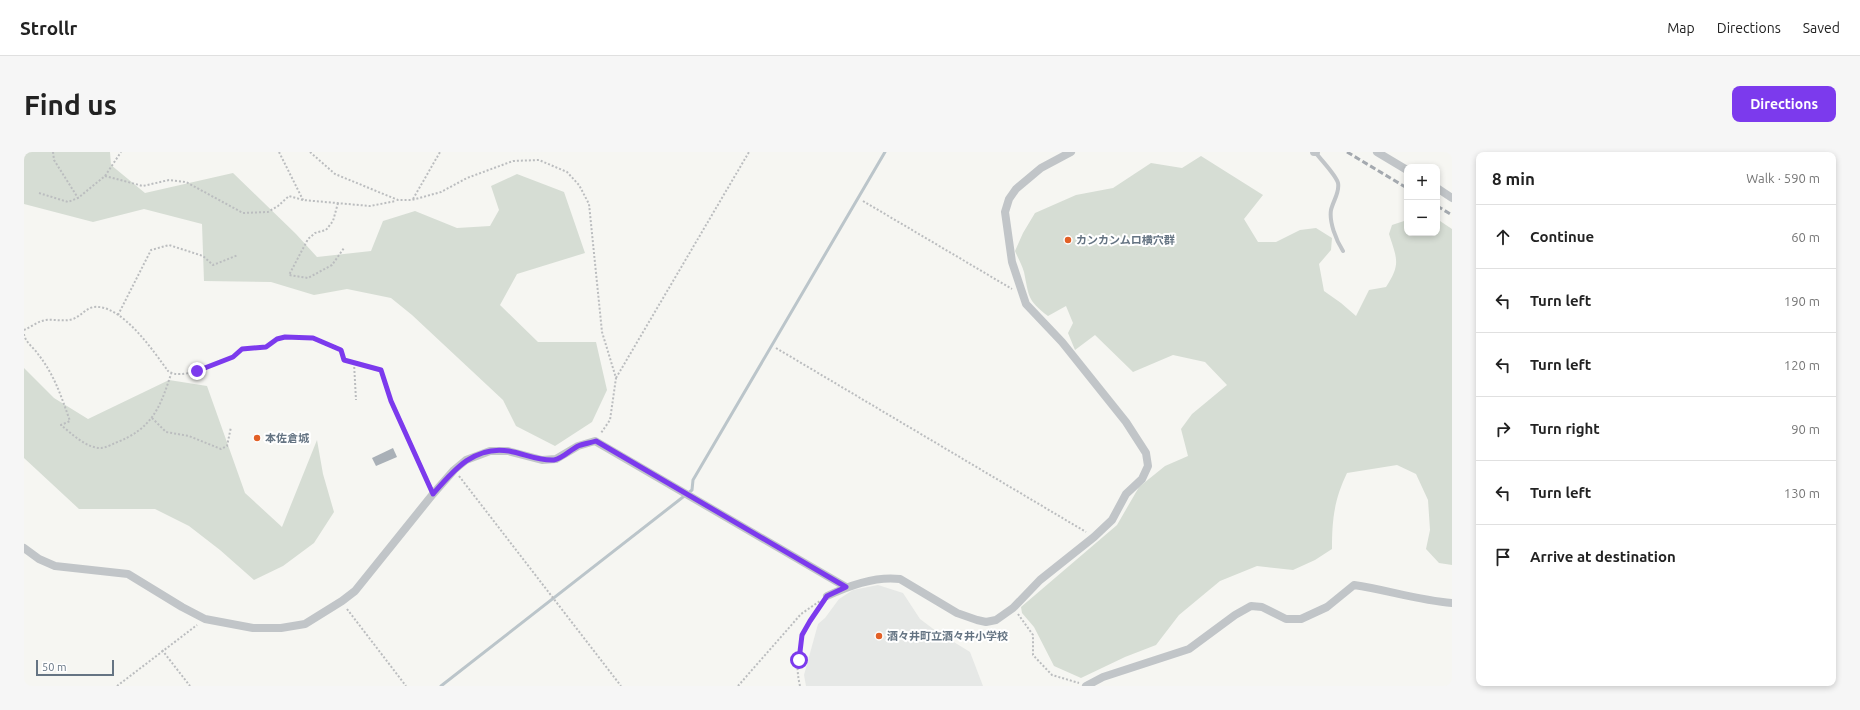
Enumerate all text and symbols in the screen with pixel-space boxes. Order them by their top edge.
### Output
text: Strollr [20,17,77,39]
text: Map [1667,20,1695,36]
text: Directions [1717,20,1781,36]
text: Saved [1803,20,1840,36]
button: Directions [1732,86,1836,122]
text: Find us [24,89,117,120]
map controls [1404,164,1440,236]
button: + [1404,164,1440,200]
text: 8 min [1492,169,1535,188]
text: Walk · 590 m [1746,171,1820,185]
button: − [1404,200,1440,236]
icon: ahead [1492,226,1514,248]
text: Continue [1530,228,1594,245]
text: 60 m [1791,230,1820,244]
place label: カンカンムロ横穴群 [1076,234,1175,246]
marker: カンカンムロ横穴群 [1063,235,1073,245]
icon: left [1492,290,1514,312]
text: Turn left [1530,292,1591,309]
text: 190 m [1784,294,1820,308]
icon: left [1492,354,1514,376]
text: Turn left [1530,356,1591,373]
text: 120 m [1784,358,1820,372]
route end [188,362,206,380]
icon: right [1492,418,1514,440]
text: Turn right [1530,420,1600,437]
text: 90 m [1791,422,1820,436]
place label: 本佐倉城 [265,432,310,444]
marker: 本佐倉城 [252,433,262,443]
icon: left [1492,482,1514,504]
text: Turn left [1530,484,1591,501]
text: 130 m [1784,486,1820,500]
icon: arrive [1492,546,1514,568]
text: Arrive at destination [1530,548,1676,565]
place label: 酒々井町立酒々井小学校 [887,630,1008,642]
marker: 酒々井町立酒々井小学校 [874,631,884,641]
route start [790,651,808,669]
scale bar [36,658,114,677]
text: 50 m [42,661,66,673]

